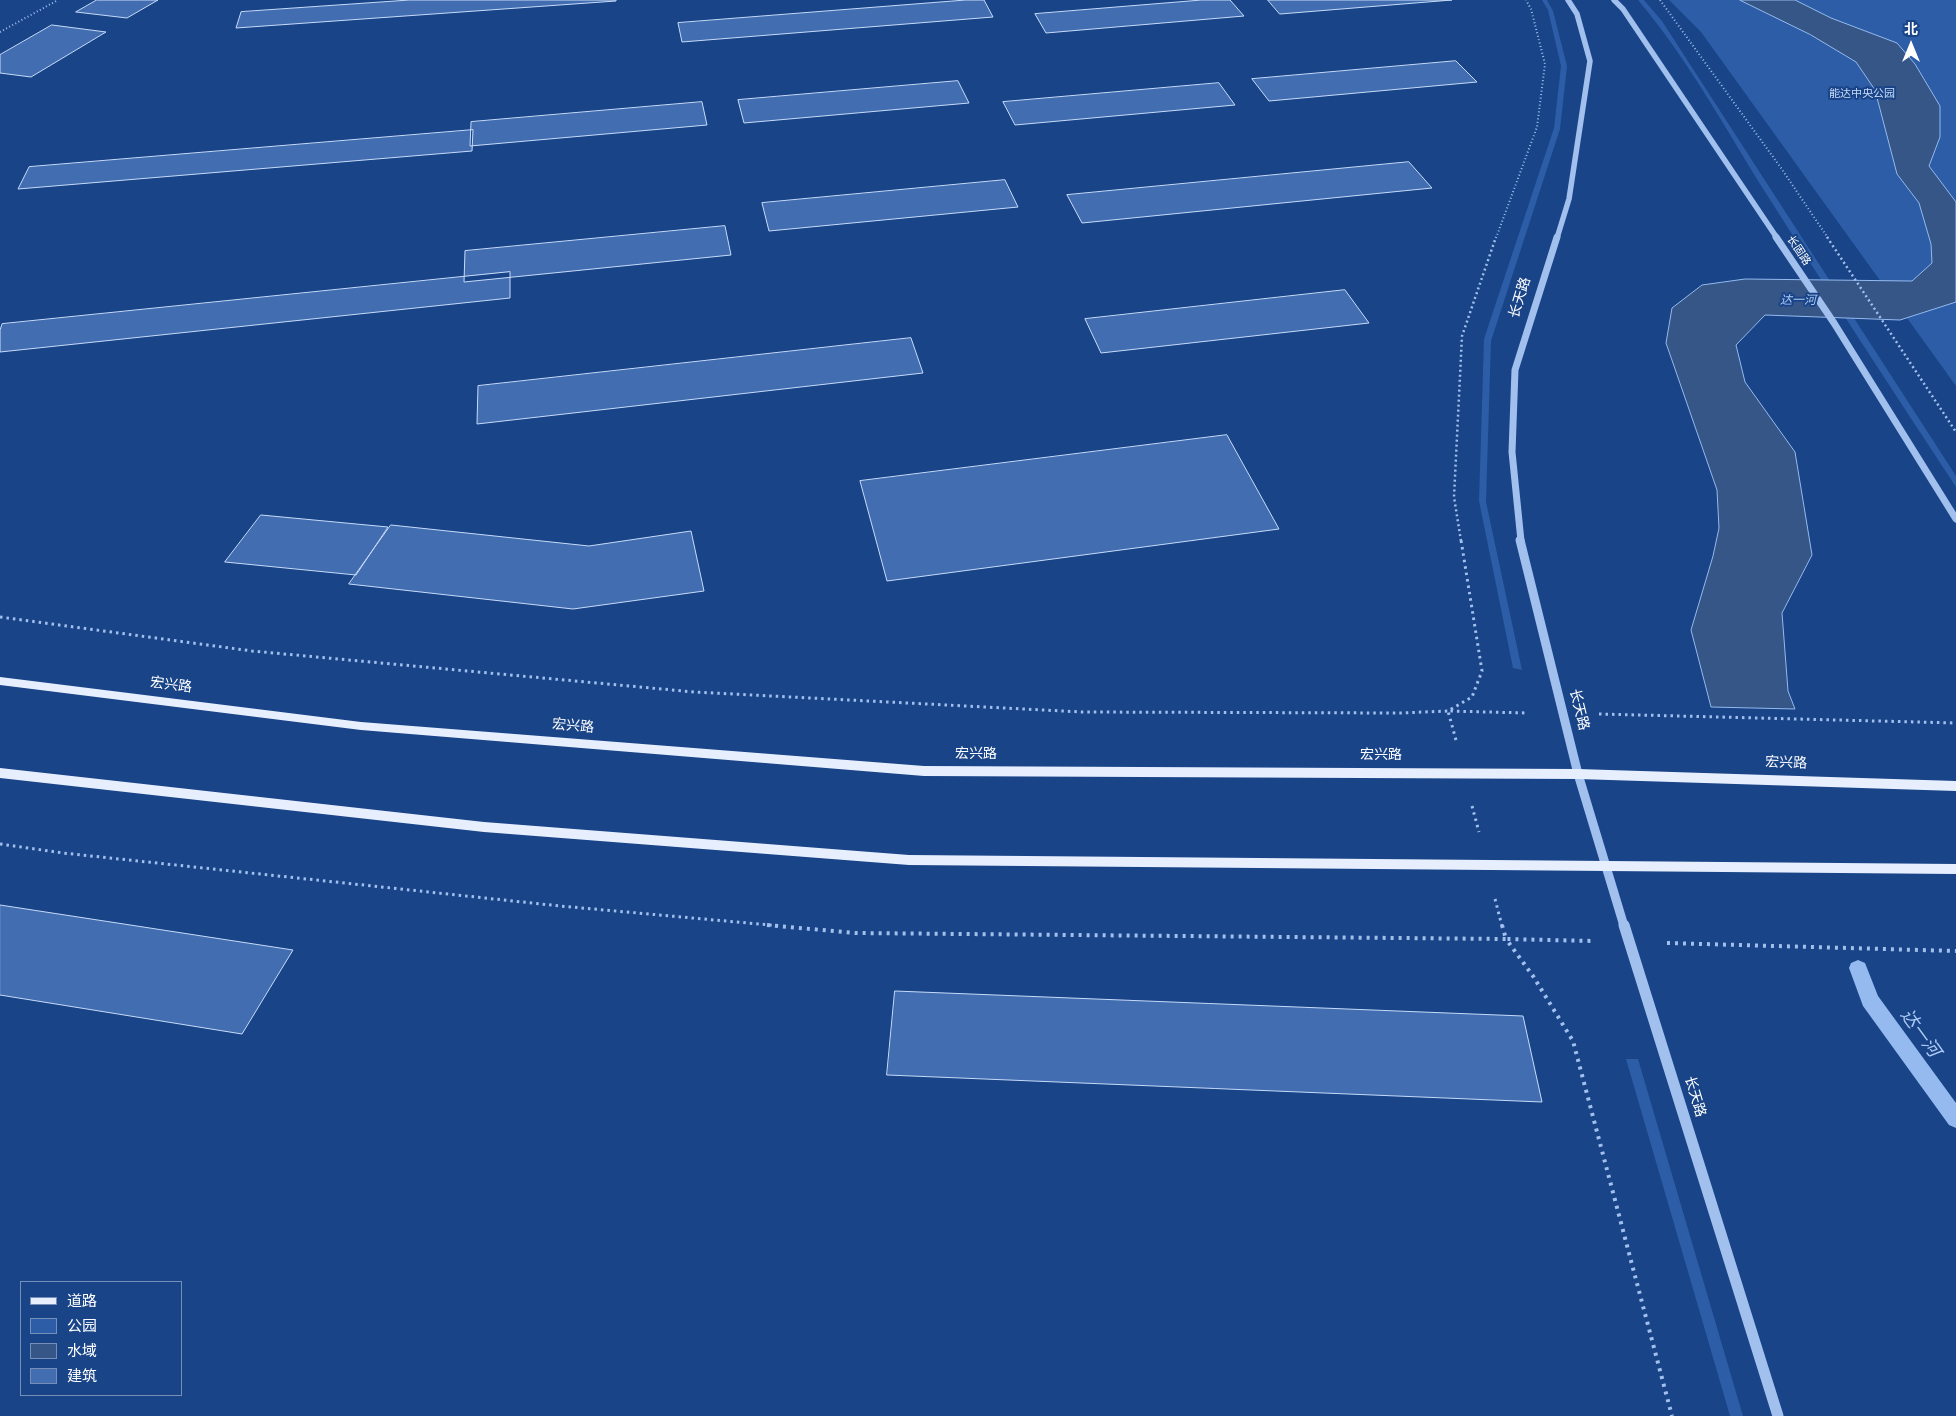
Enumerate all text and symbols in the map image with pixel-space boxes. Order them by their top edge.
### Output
north arrow [1886,20,1936,70]
text: 北 [1904,20,1918,40]
park label: 能达中央公园 [1829,88,1895,102]
street label: 长固路 [1783,234,1813,268]
street label: 长天路 [1507,275,1535,321]
water label: 达一河 [1780,294,1816,308]
street label: 宏兴路 [149,675,193,697]
street label: 长天路 [1565,688,1591,732]
street label: 宏兴路 [551,717,595,737]
street label: 宏兴路 [955,747,997,763]
street label: 宏兴路 [1360,748,1402,764]
street label: 宏兴路 [1765,755,1807,773]
water label: 达一河 [1894,1006,1944,1062]
street label: 长天路 [1680,1074,1708,1120]
legend [20,1281,182,1396]
text: 道路 [67,1291,97,1312]
text: 公园 [67,1316,97,1337]
text: 水域 [67,1341,97,1362]
text: 建筑 [67,1366,97,1387]

